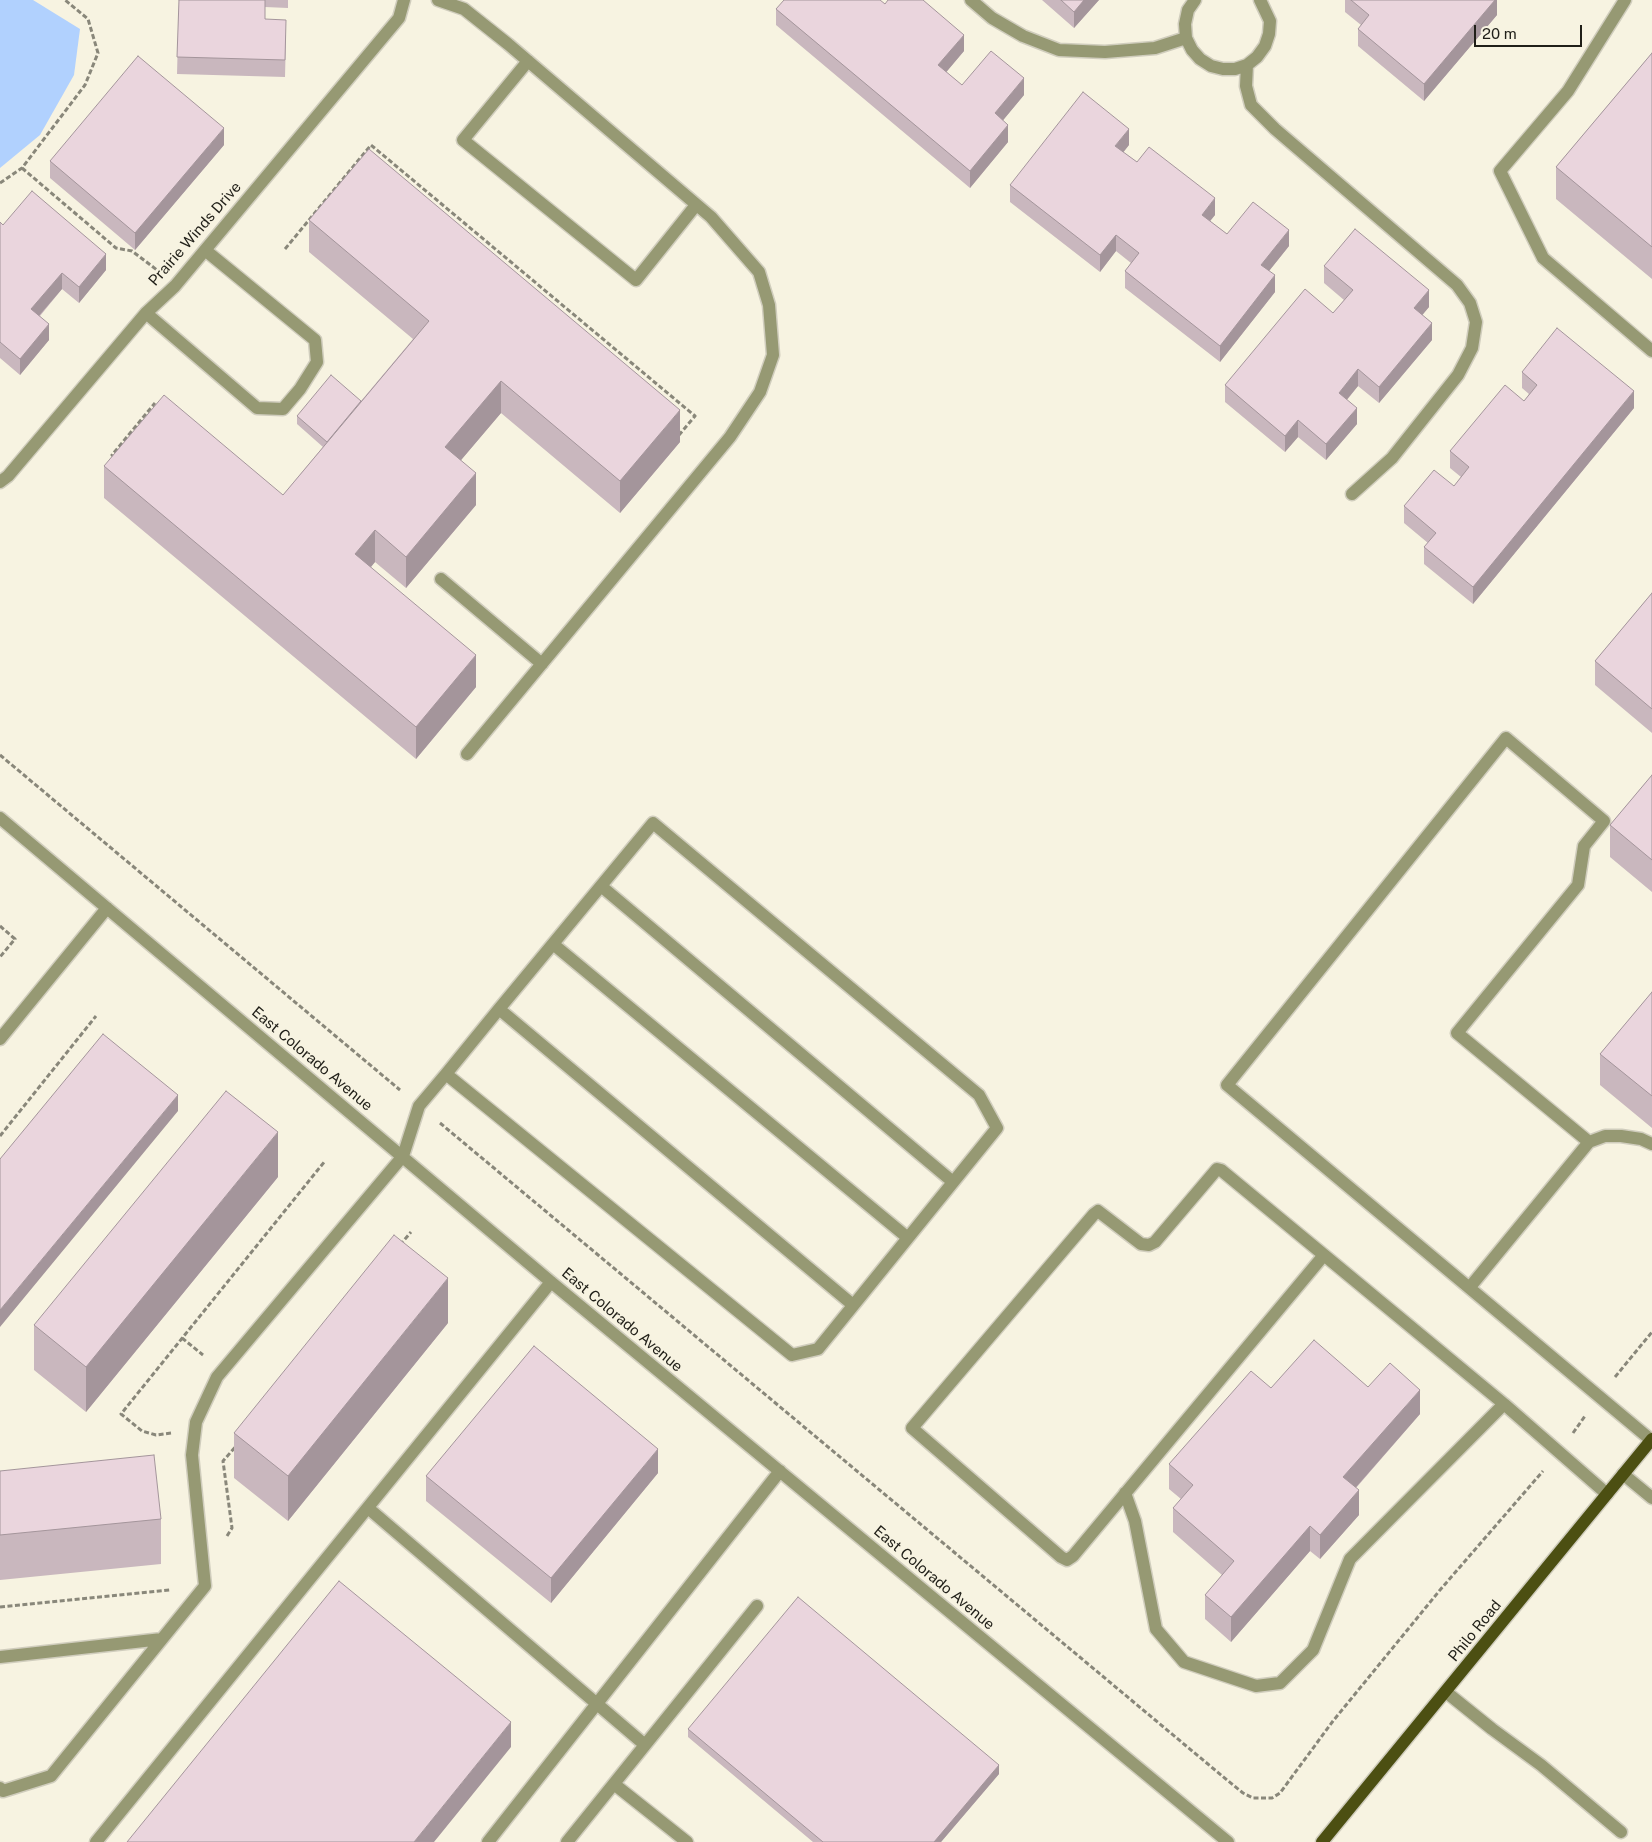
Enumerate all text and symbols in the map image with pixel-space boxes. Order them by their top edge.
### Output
scale bar [1477,15,1584,47]
text: 20 m [1482,25,1517,42]
street label: Prairie Winds Drive [145,178,245,290]
street label: East Colorado Avenue [248,1003,376,1115]
street label: East Colorado Avenue [558,1264,686,1376]
street label: East Colorado Avenue [870,1522,998,1634]
street label: Philo Road [1445,1597,1505,1665]

